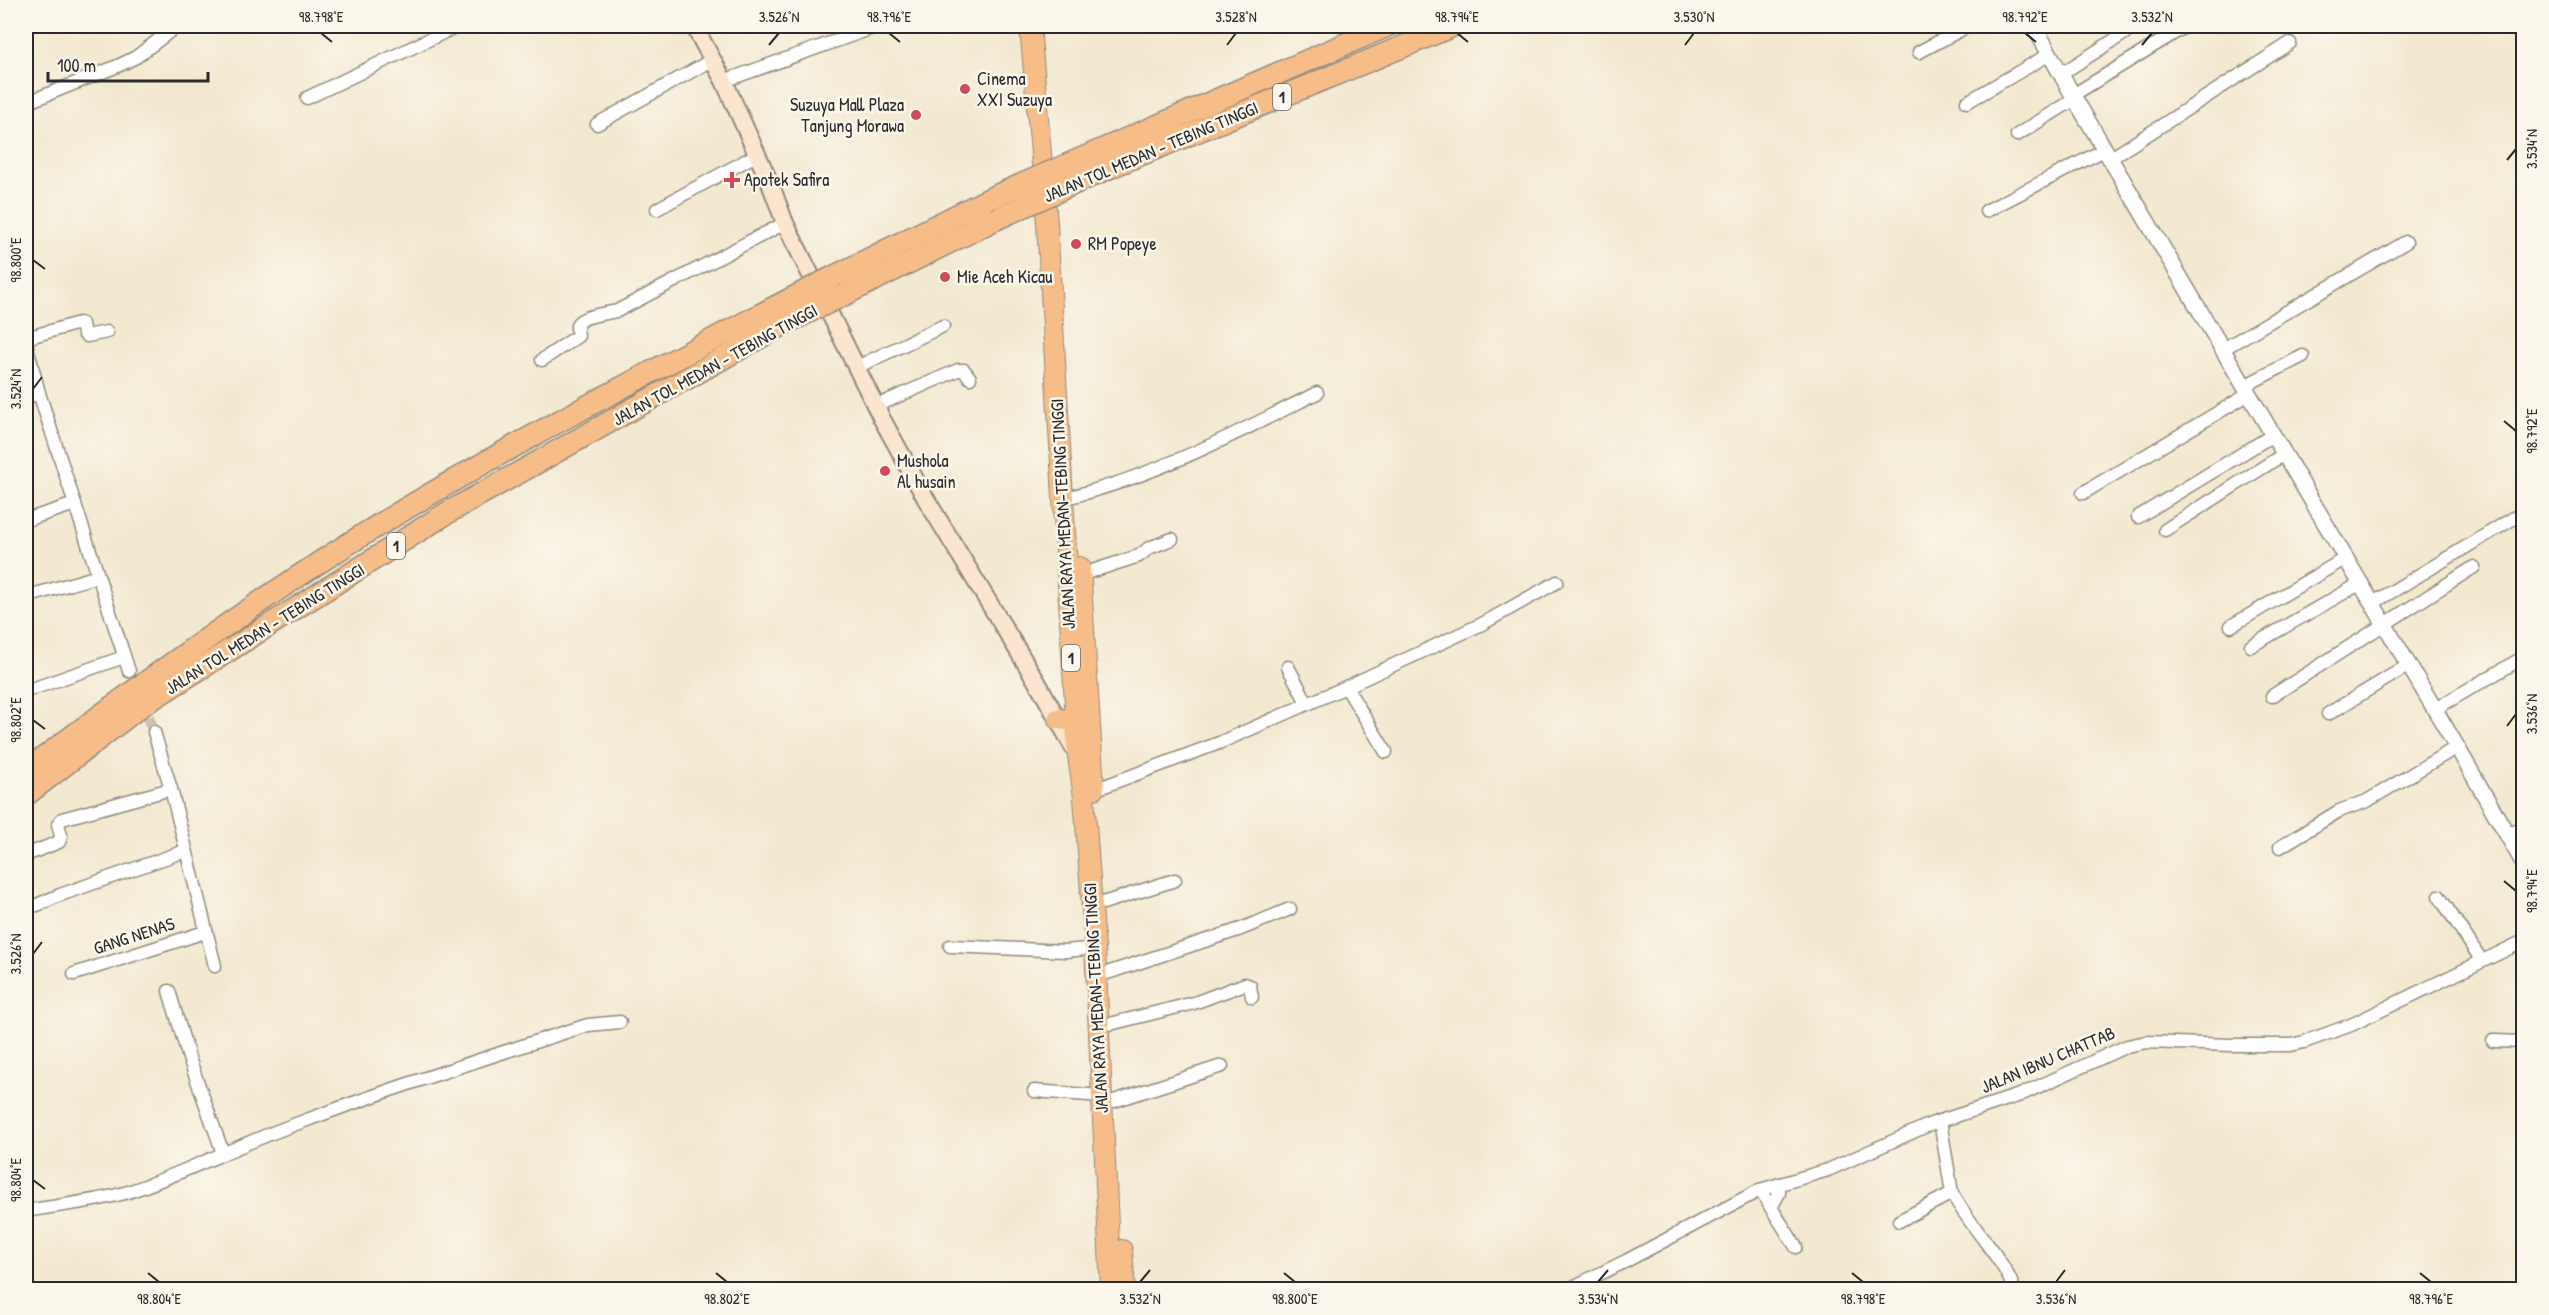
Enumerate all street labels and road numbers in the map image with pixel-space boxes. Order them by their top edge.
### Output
road number: 1 [1273,84,1291,110]
street label: JALAN TOL MEDAN - TEBING TINGGI [1040,95,1262,208]
street label: JALAN TOL MEDAN - TEBING TINGGI [608,298,822,431]
street label: JALAN RAYA MEDAN-TEBING TINGGI [1044,398,1081,630]
road number: 1 [387,533,405,559]
street label: JALAN TOL MEDAN - TEBING TINGGI [160,557,369,700]
road number: 1 [1062,645,1080,671]
street label: JALAN RAYA MEDAN-TEBING TINGGI [1077,882,1114,1114]
street label: GANG NENAS [90,911,178,960]
street label: JALAN IBNU CHATTAB [1977,1020,2119,1099]

